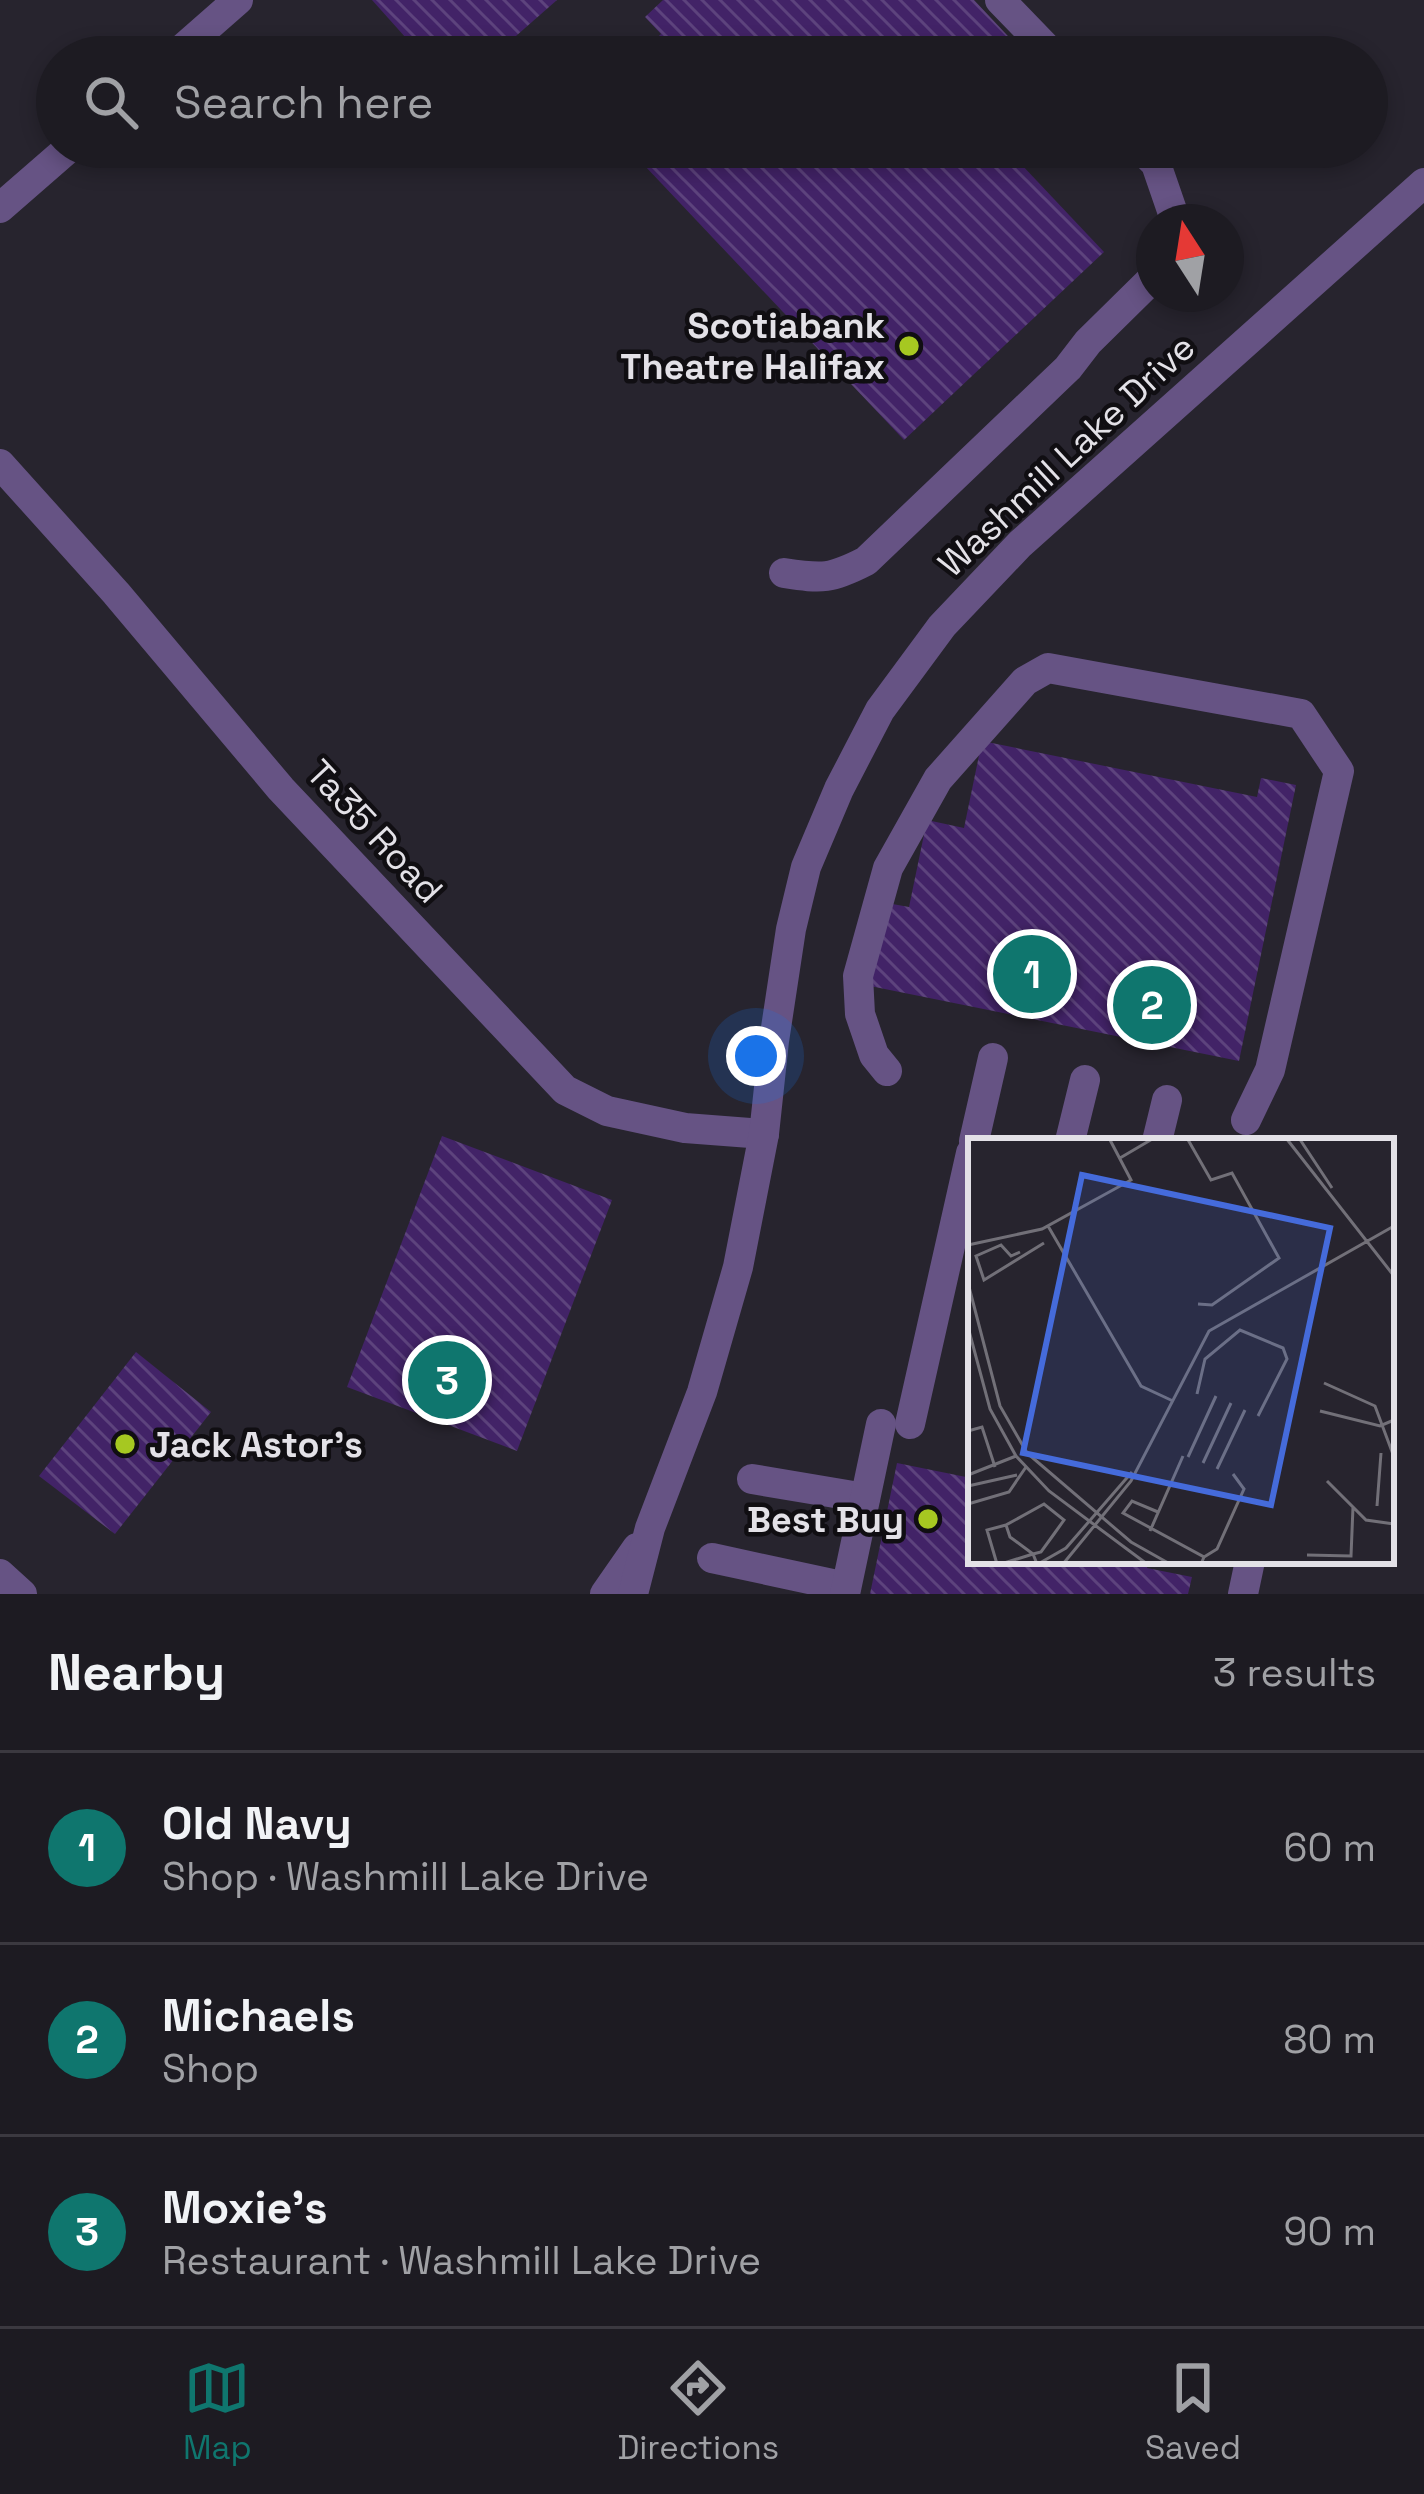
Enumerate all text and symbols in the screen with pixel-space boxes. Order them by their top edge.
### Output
search box [36,36,1388,168]
icon: search [78,69,144,135]
text: Search here [174,74,433,131]
north arrow [1136,204,1244,312]
place label: Scotiabank Theatre Halifax [620,303,885,390]
street label: Washmill Lake Drive [929,325,1205,587]
marker: Scotiabank Theatre Halifax [896,333,922,359]
street label: Ta35 Road [296,750,452,913]
pin: 1 [993,929,1071,1019]
pin: 2 [1113,960,1191,1050]
your location [726,1026,786,1086]
inset map [968,1138,1394,1564]
pin: 3 [408,1335,486,1425]
place label: Jack Astor's [149,1422,363,1468]
marker: Jack Astor's [112,1431,138,1457]
place label: Best Buy [747,1497,904,1543]
marker: Best Buy [915,1506,941,1532]
text: Nearby [48,1640,225,1705]
text: 3 results [1213,1648,1376,1697]
text: Old Navy [162,1795,352,1852]
text: 1 [78,1823,96,1872]
text: 60 m [1284,1823,1376,1872]
text: Shop · Washmill Lake Drive [162,1852,649,1901]
text: Michaels [162,1987,355,2044]
text: 2 [75,2015,99,2064]
text: 80 m [1283,2015,1376,2064]
text: Shop [162,2044,259,2093]
text: Moxie's [162,2179,328,2236]
text: 3 [75,2207,99,2256]
text: 90 m [1284,2207,1376,2256]
text: Restaurant · Washmill Lake Drive [162,2236,761,2285]
tab: Map [183,2355,252,2469]
tab: Directions [617,2355,779,2469]
tab: Saved [1145,2355,1241,2469]

